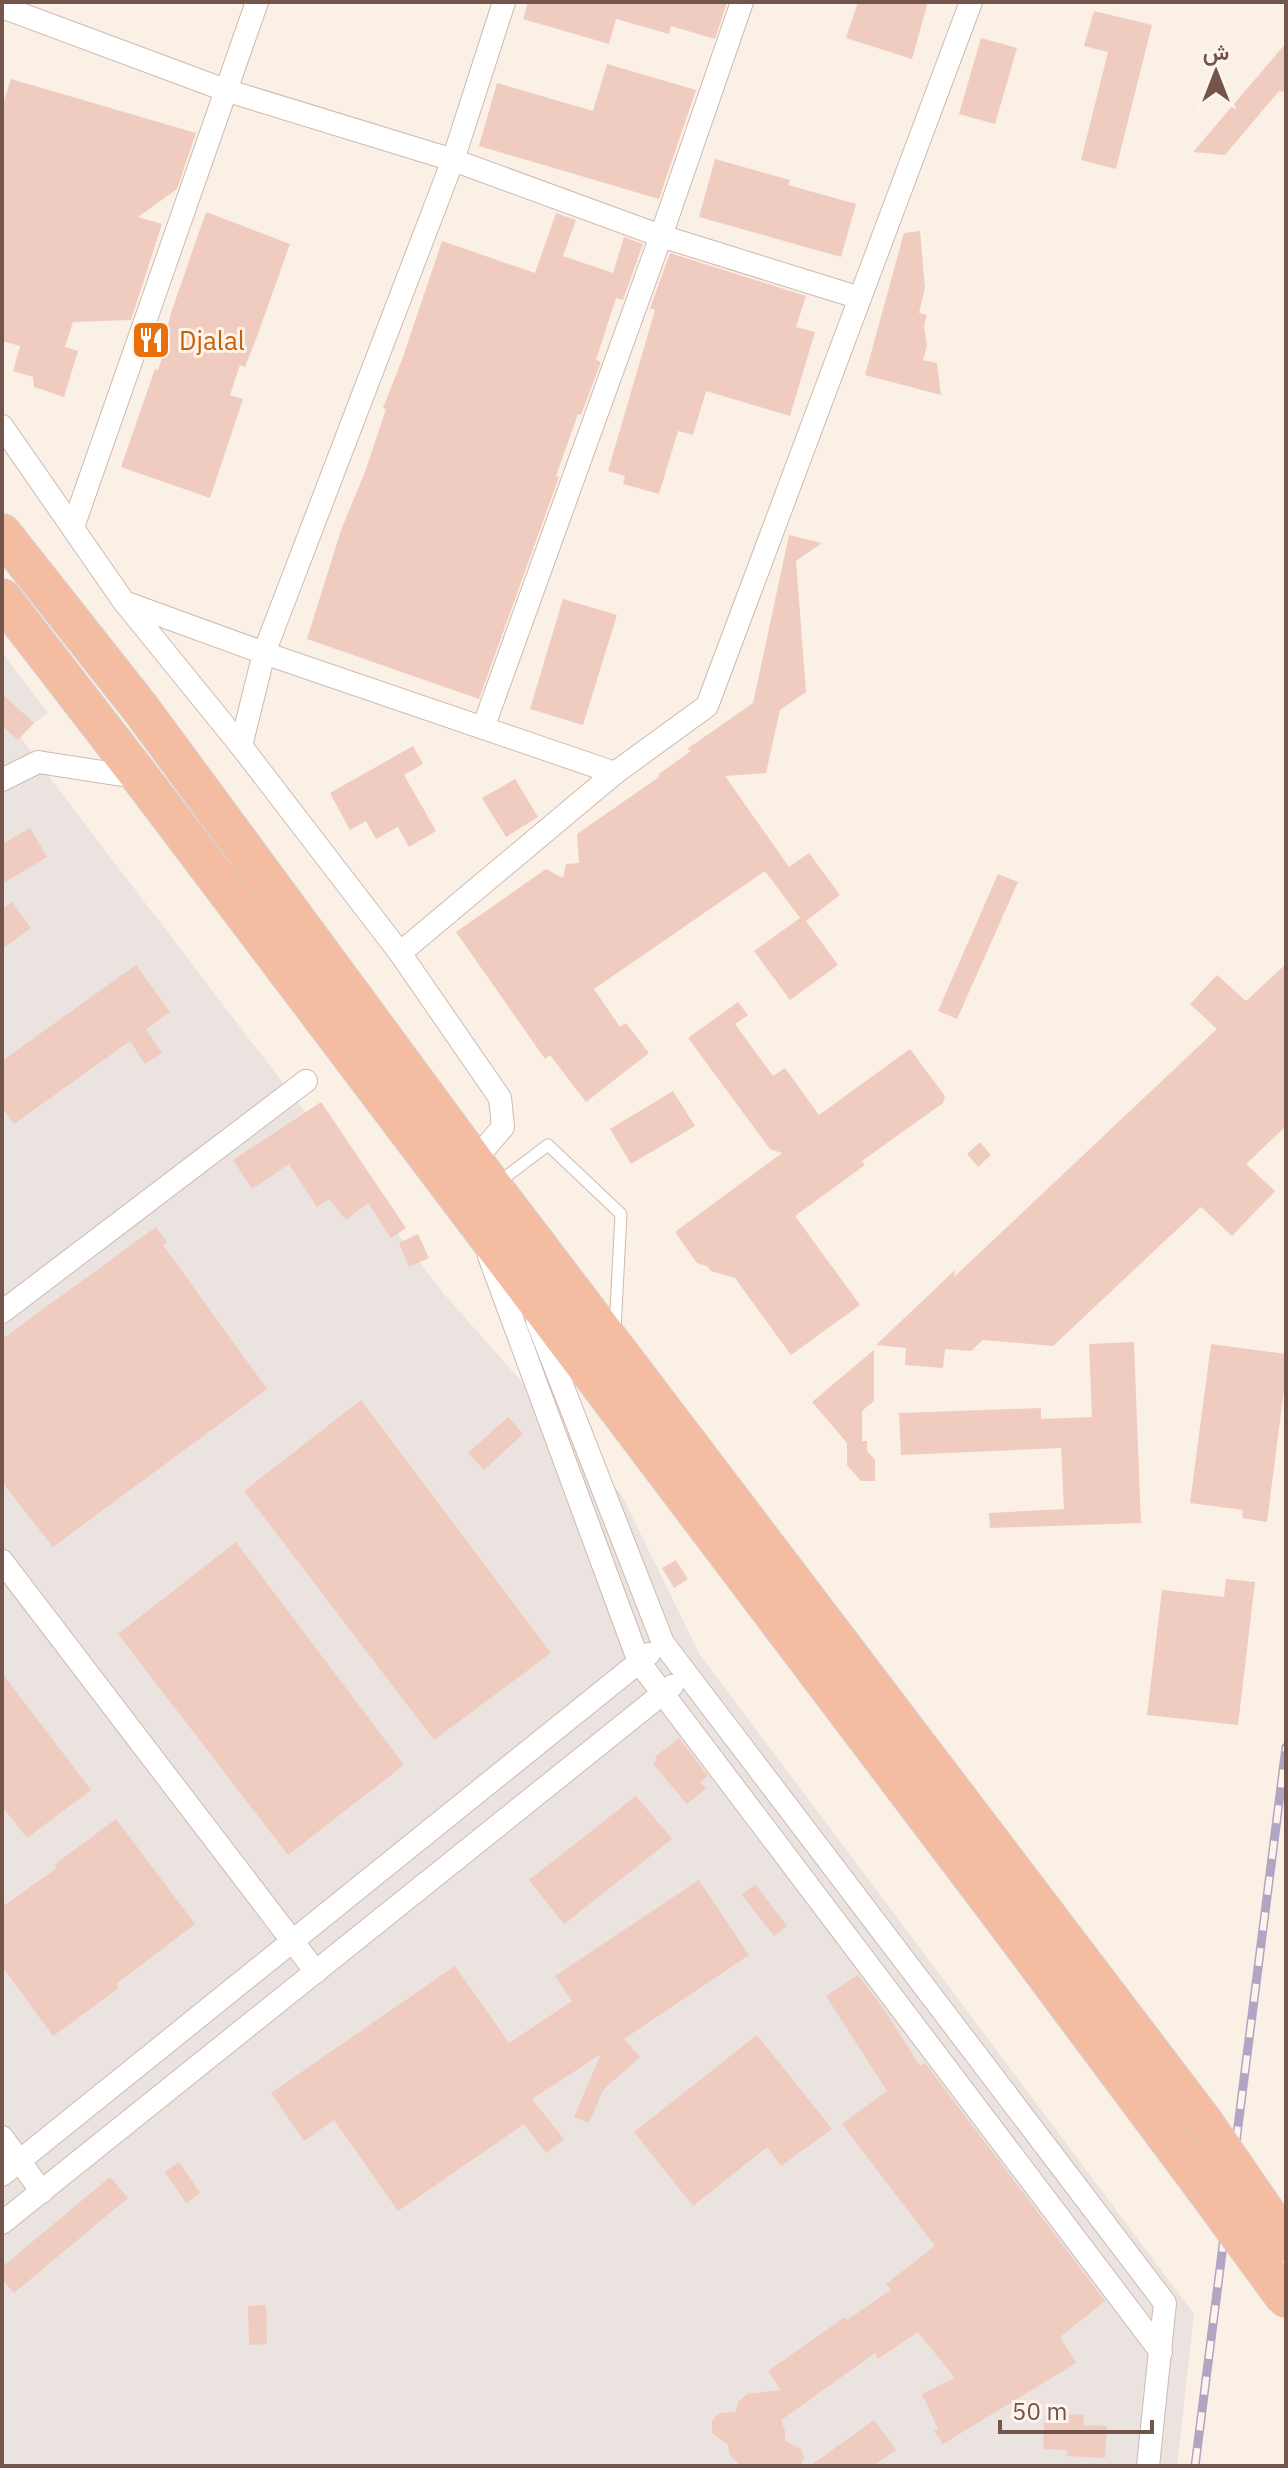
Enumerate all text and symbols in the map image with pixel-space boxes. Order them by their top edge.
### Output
north arrow [1176,32,1256,112]
text: ش [1203,37,1229,66]
restaurant icon: Djalal [130,319,172,361]
place label: Djalal [179,323,245,357]
scale bar [1000,2384,1152,2434]
text: 50 m [1012,2395,1067,2427]

